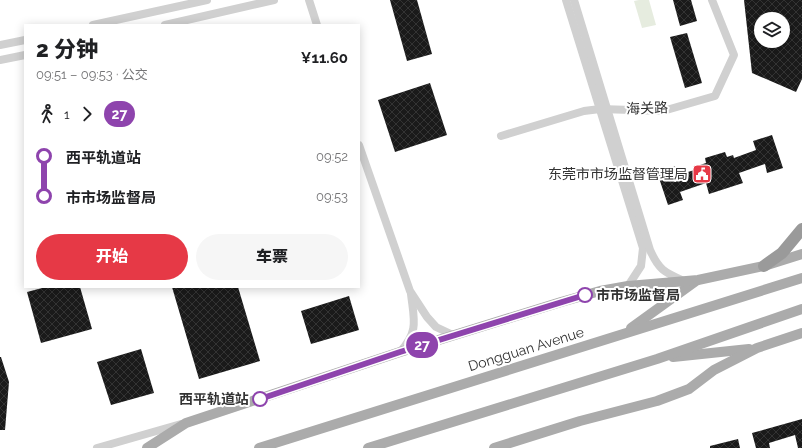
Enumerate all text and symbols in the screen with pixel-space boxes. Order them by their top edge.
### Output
map controls [754,12,790,48]
button: layers [754,12,790,48]
text: 2 分钟 [36,36,98,62]
text: ¥11.60 [301,49,348,67]
text: 09:51 – 09:53 · 公交 [36,67,148,82]
street label: 海关路 [626,99,668,117]
icon: walk [36,103,58,125]
icon: forward [76,103,98,125]
text: 27 [112,106,127,122]
text: 1 [64,107,70,122]
text: 西平轨道站 [66,149,141,167]
text: 09:52 [316,149,348,164]
public building icon: 东莞市市场监督管理局 [691,163,713,185]
place label: 东莞市市场监督管理局 [548,166,688,182]
text: 市市场监督局 [66,189,156,207]
text: 09:53 [316,189,348,204]
button: 开始 [36,234,188,280]
button: 车票 [196,234,348,280]
marker: 市市场监督局 [577,287,593,303]
place label: 市市场监督局 [596,287,680,303]
street label: Dongguan Avenue [466,324,586,374]
line badge: 27 [404,332,440,358]
text: 27 [414,337,430,353]
place label: 西平轨道站 [179,391,249,407]
marker: 西平轨道站 [252,391,268,407]

